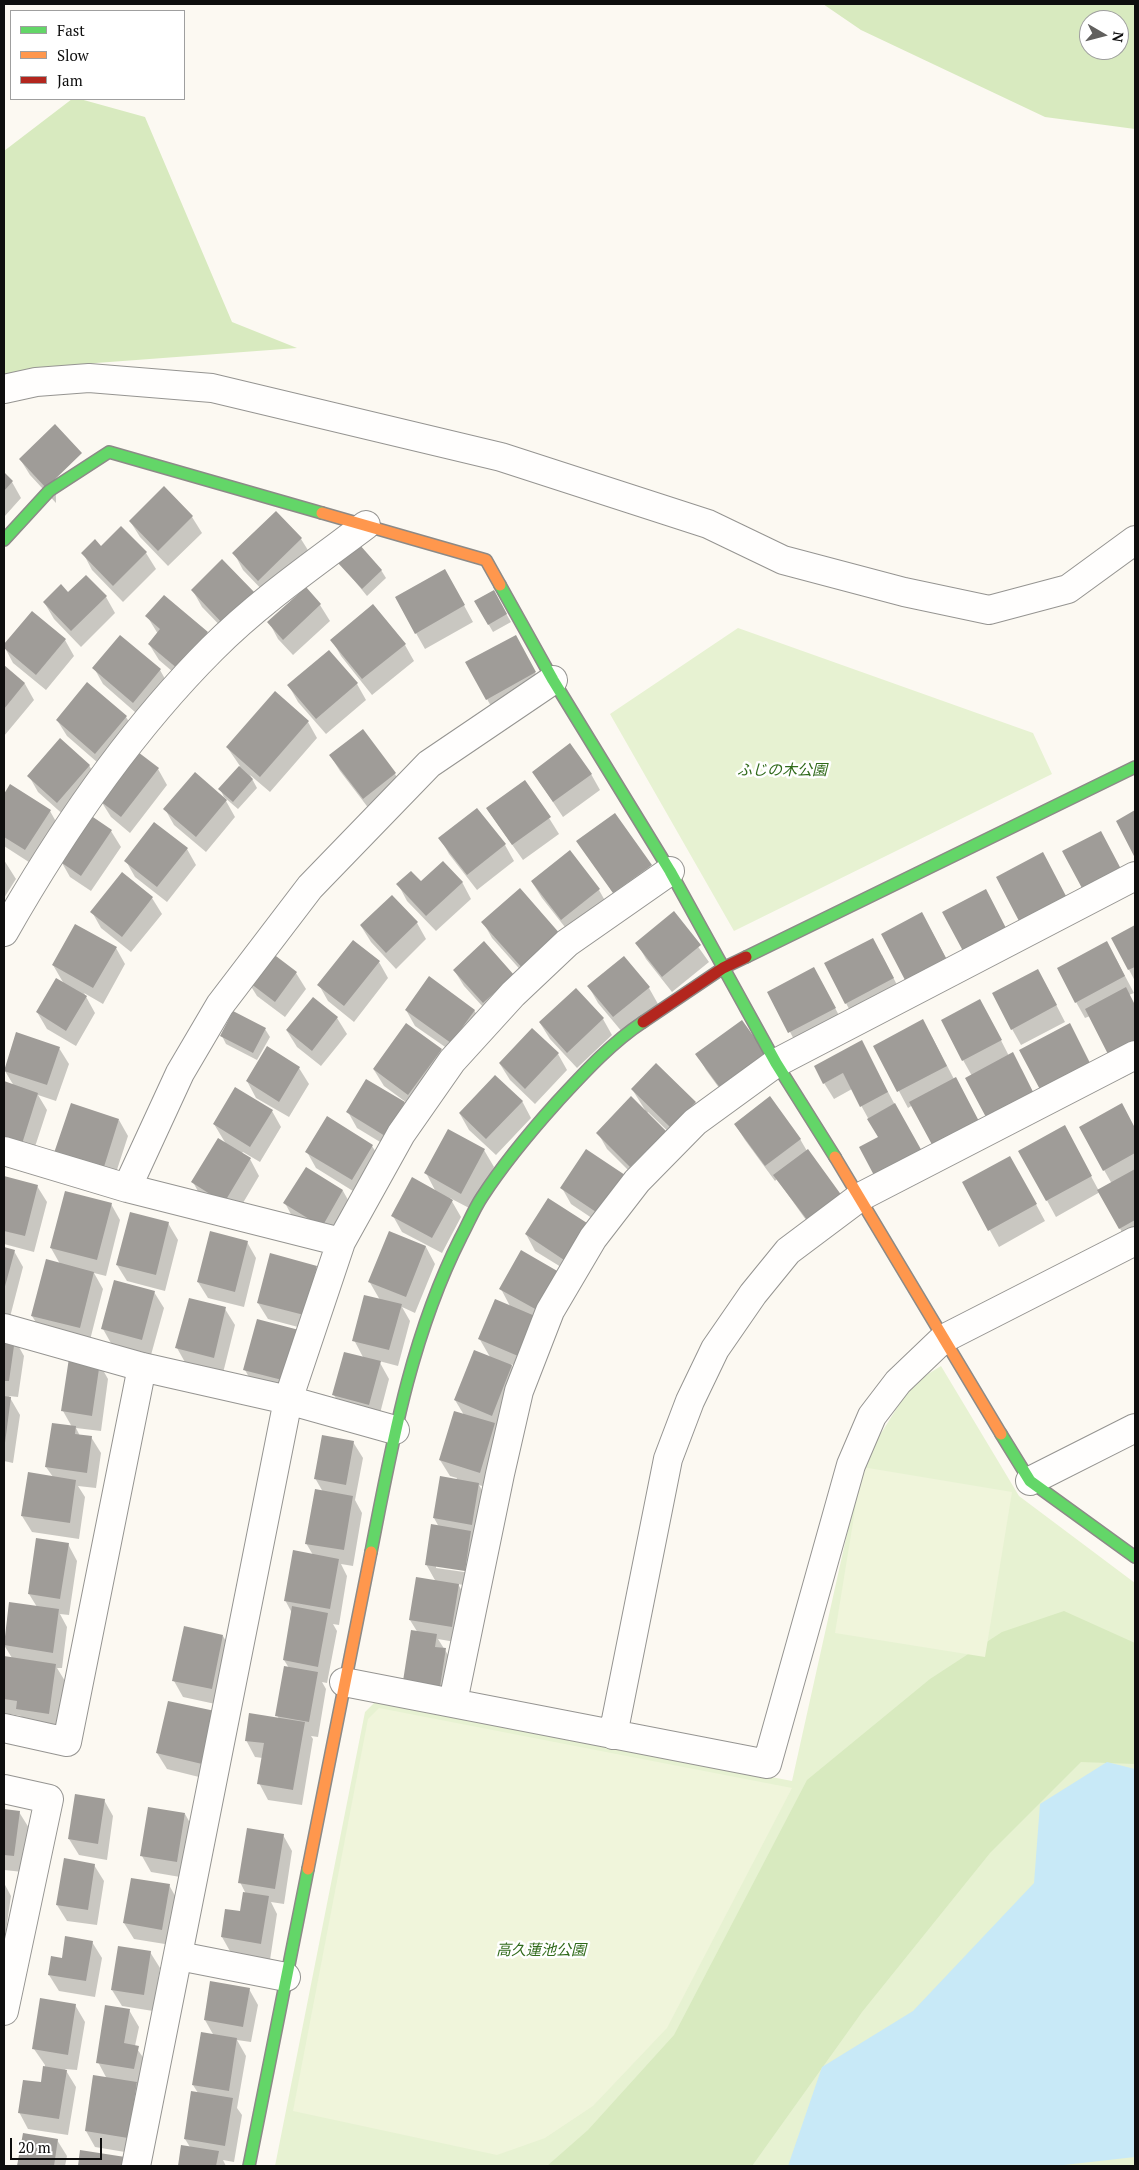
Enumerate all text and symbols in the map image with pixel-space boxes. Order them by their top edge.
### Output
legend [10,10,185,100]
north arrow [1079,10,1129,60]
text: Fast [57,20,85,40]
text: N [1108,30,1129,44]
text: Slow [57,45,89,65]
text: Jam [57,70,83,90]
park label: ふじの木公園 [737,762,827,780]
park label: 高久蓮池公園 [496,1942,586,1960]
scale bar [12,2128,105,2160]
text: 20 m [18,2137,51,2157]

